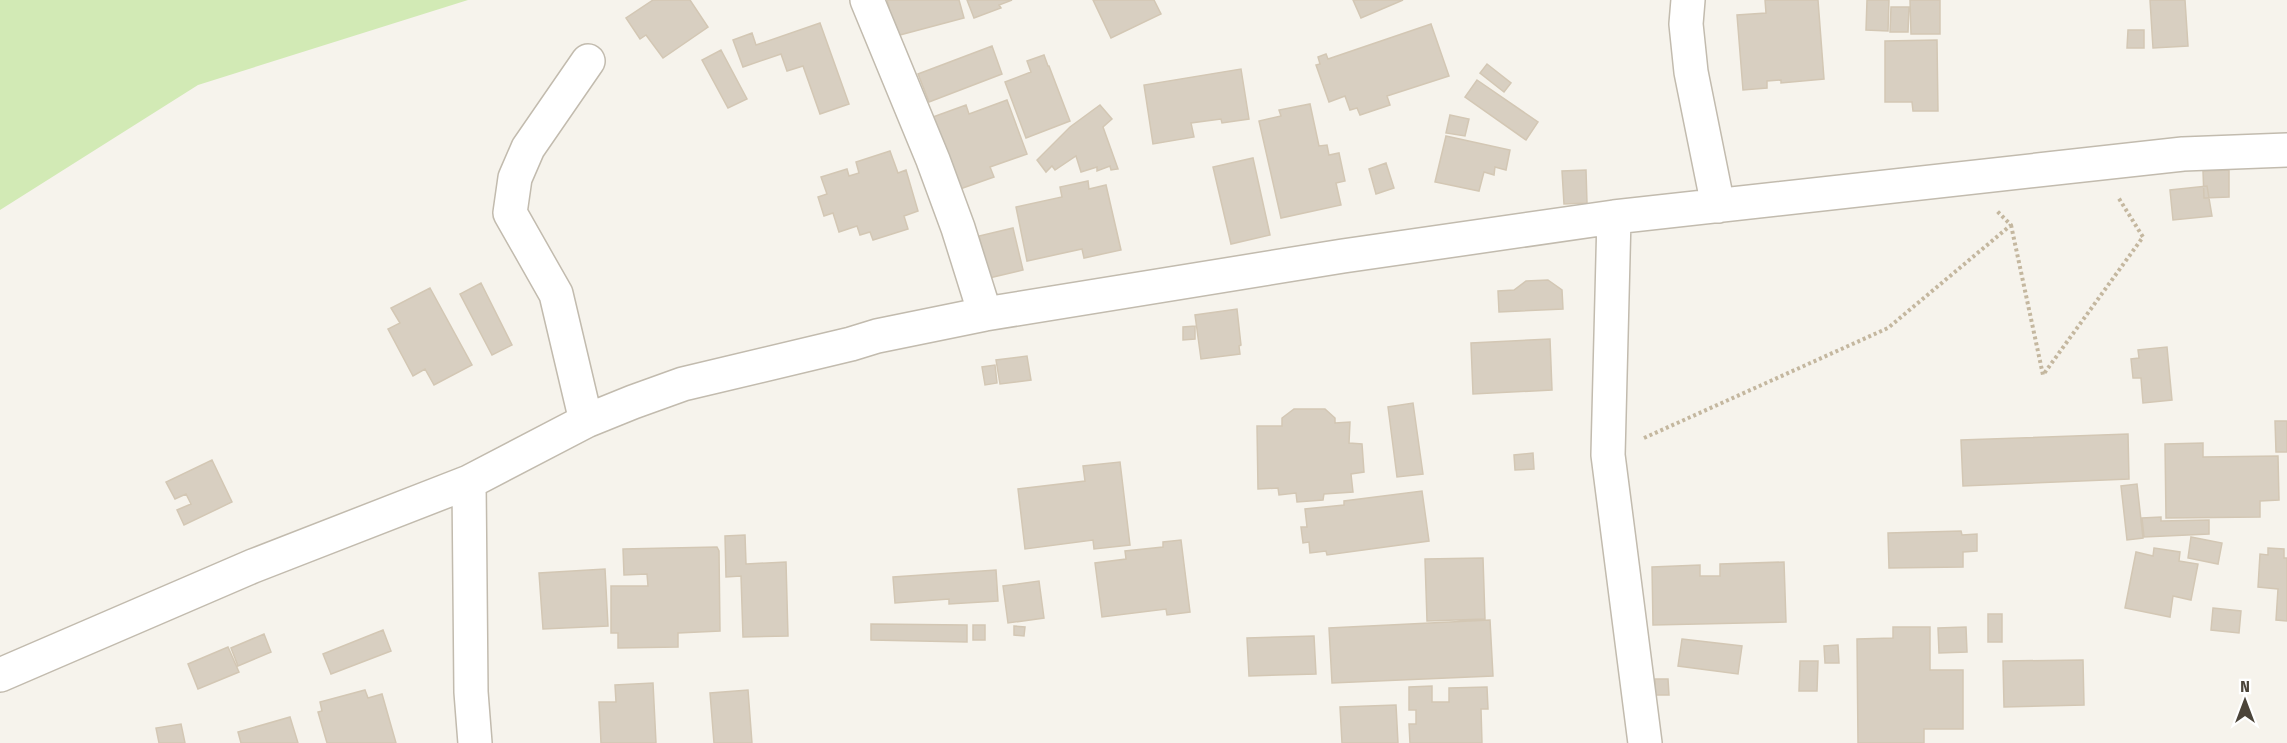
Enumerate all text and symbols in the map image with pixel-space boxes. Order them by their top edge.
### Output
north arrow [2215,671,2275,731]
text: N [2240,677,2250,696]

